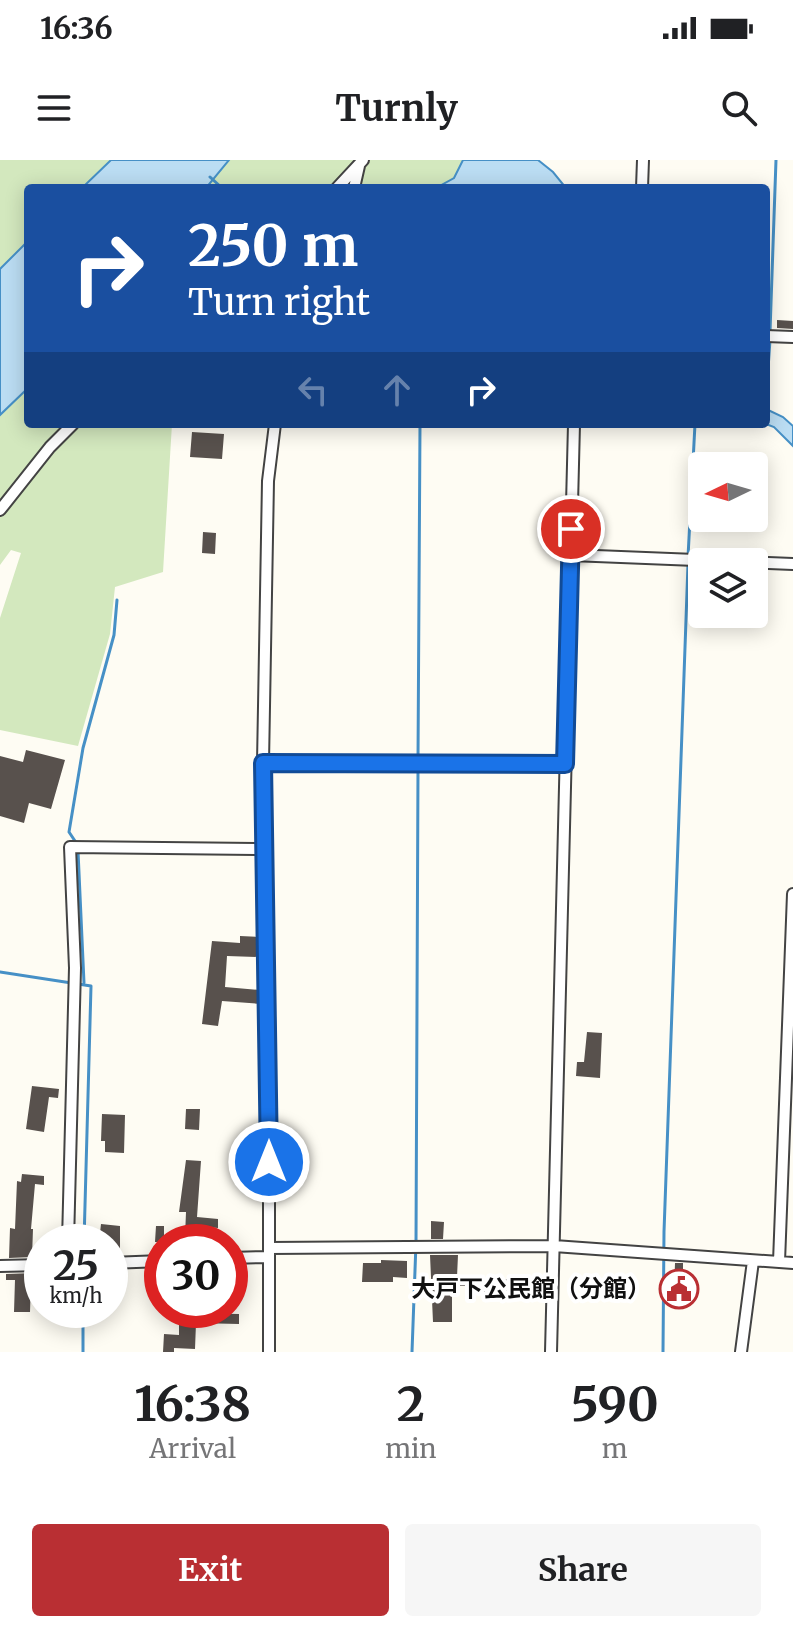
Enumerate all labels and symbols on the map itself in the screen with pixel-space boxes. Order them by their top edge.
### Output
north arrow [688,452,768,532]
pin [537,495,605,563]
position arrow [227,1120,311,1204]
speed limit sign: 30 [144,1224,248,1328]
public building icon: 大戸下公民館（分館） [658,1268,700,1310]
place label: 大戸下公民館（分館） [411,1273,651,1304]

